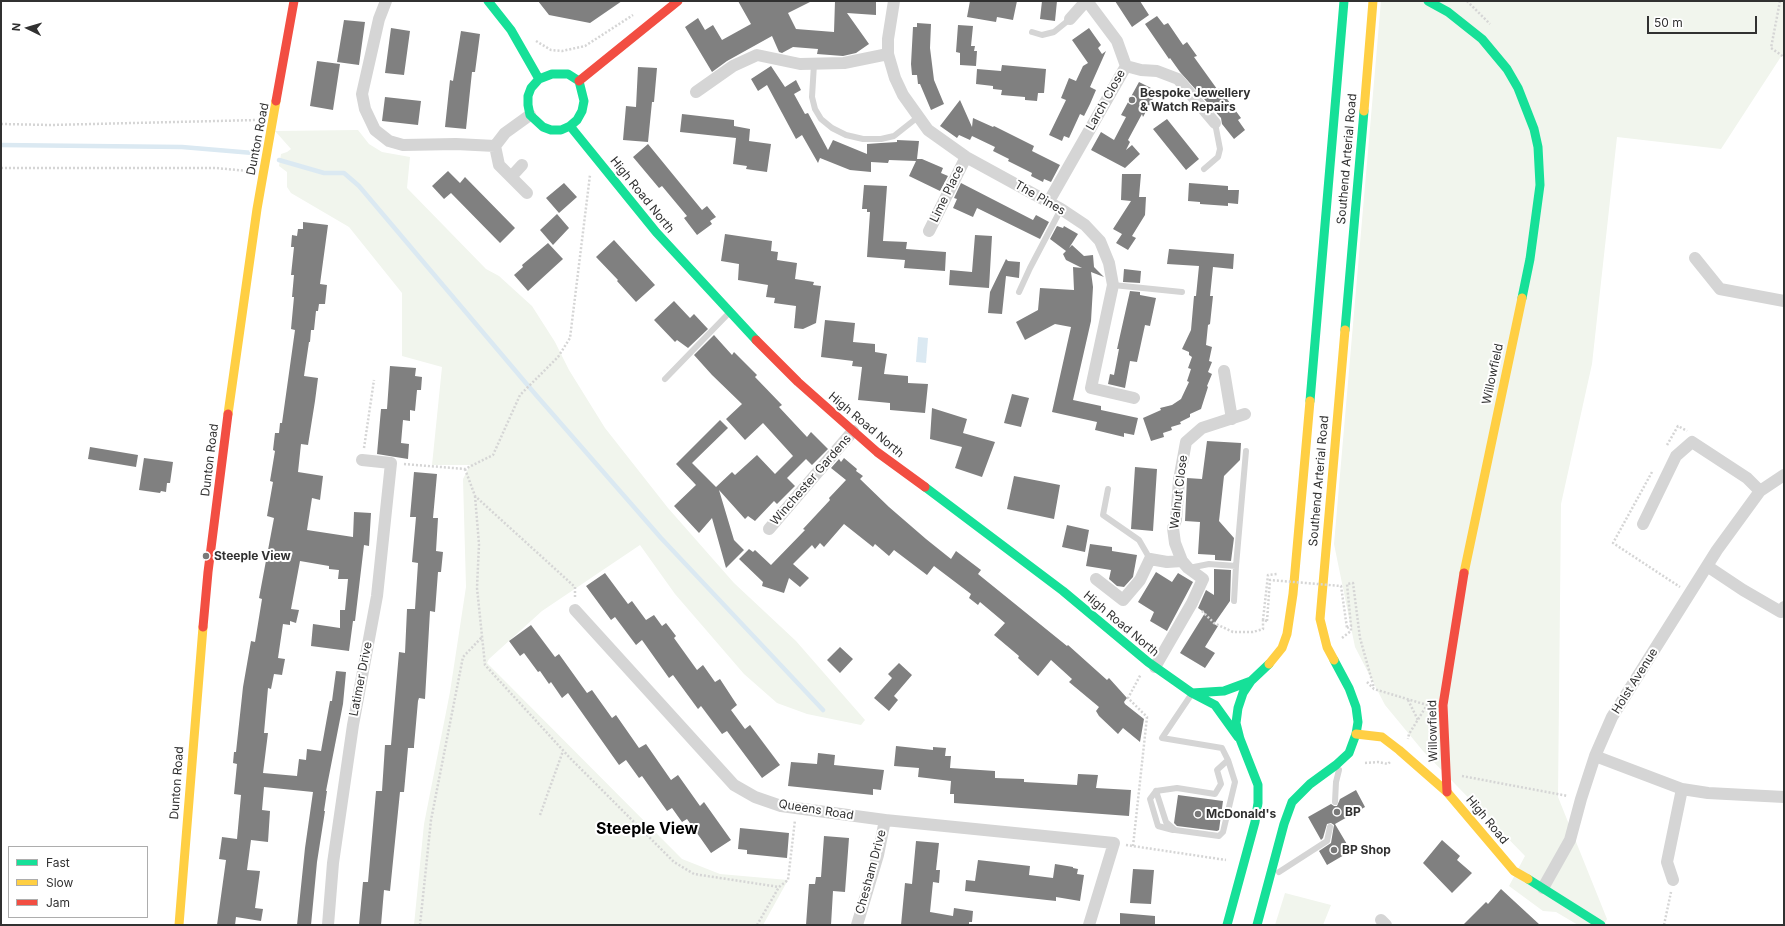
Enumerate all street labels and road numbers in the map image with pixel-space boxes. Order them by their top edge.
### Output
street label: Larch Close [1083,67,1129,133]
street label: Southend Arterial Road [1334,93,1360,225]
street label: Dunton Road [244,102,272,176]
street label: High Road North [607,154,677,236]
street label: Lime Place [927,163,967,225]
street label: The Pines [1012,178,1068,218]
street label: Willowfield [1480,342,1506,406]
street label: High Road North [825,389,907,461]
street label: Southend Arterial Road [1306,415,1332,547]
street label: Dunton Road [198,423,222,497]
street label: Winchester Gardens [768,432,854,528]
street label: Walnut Close [1167,454,1191,530]
street label: High Road North [1080,588,1162,660]
street label: Latimer Drive [347,641,375,717]
street label: Holst Avenue [1609,645,1661,717]
street label: Willowfield [1425,700,1441,762]
street label: Dunton Road [167,746,187,820]
street label: High Road [1463,793,1511,847]
street label: Queens Road [777,797,855,823]
street label: Chesham Drive [853,828,889,916]

